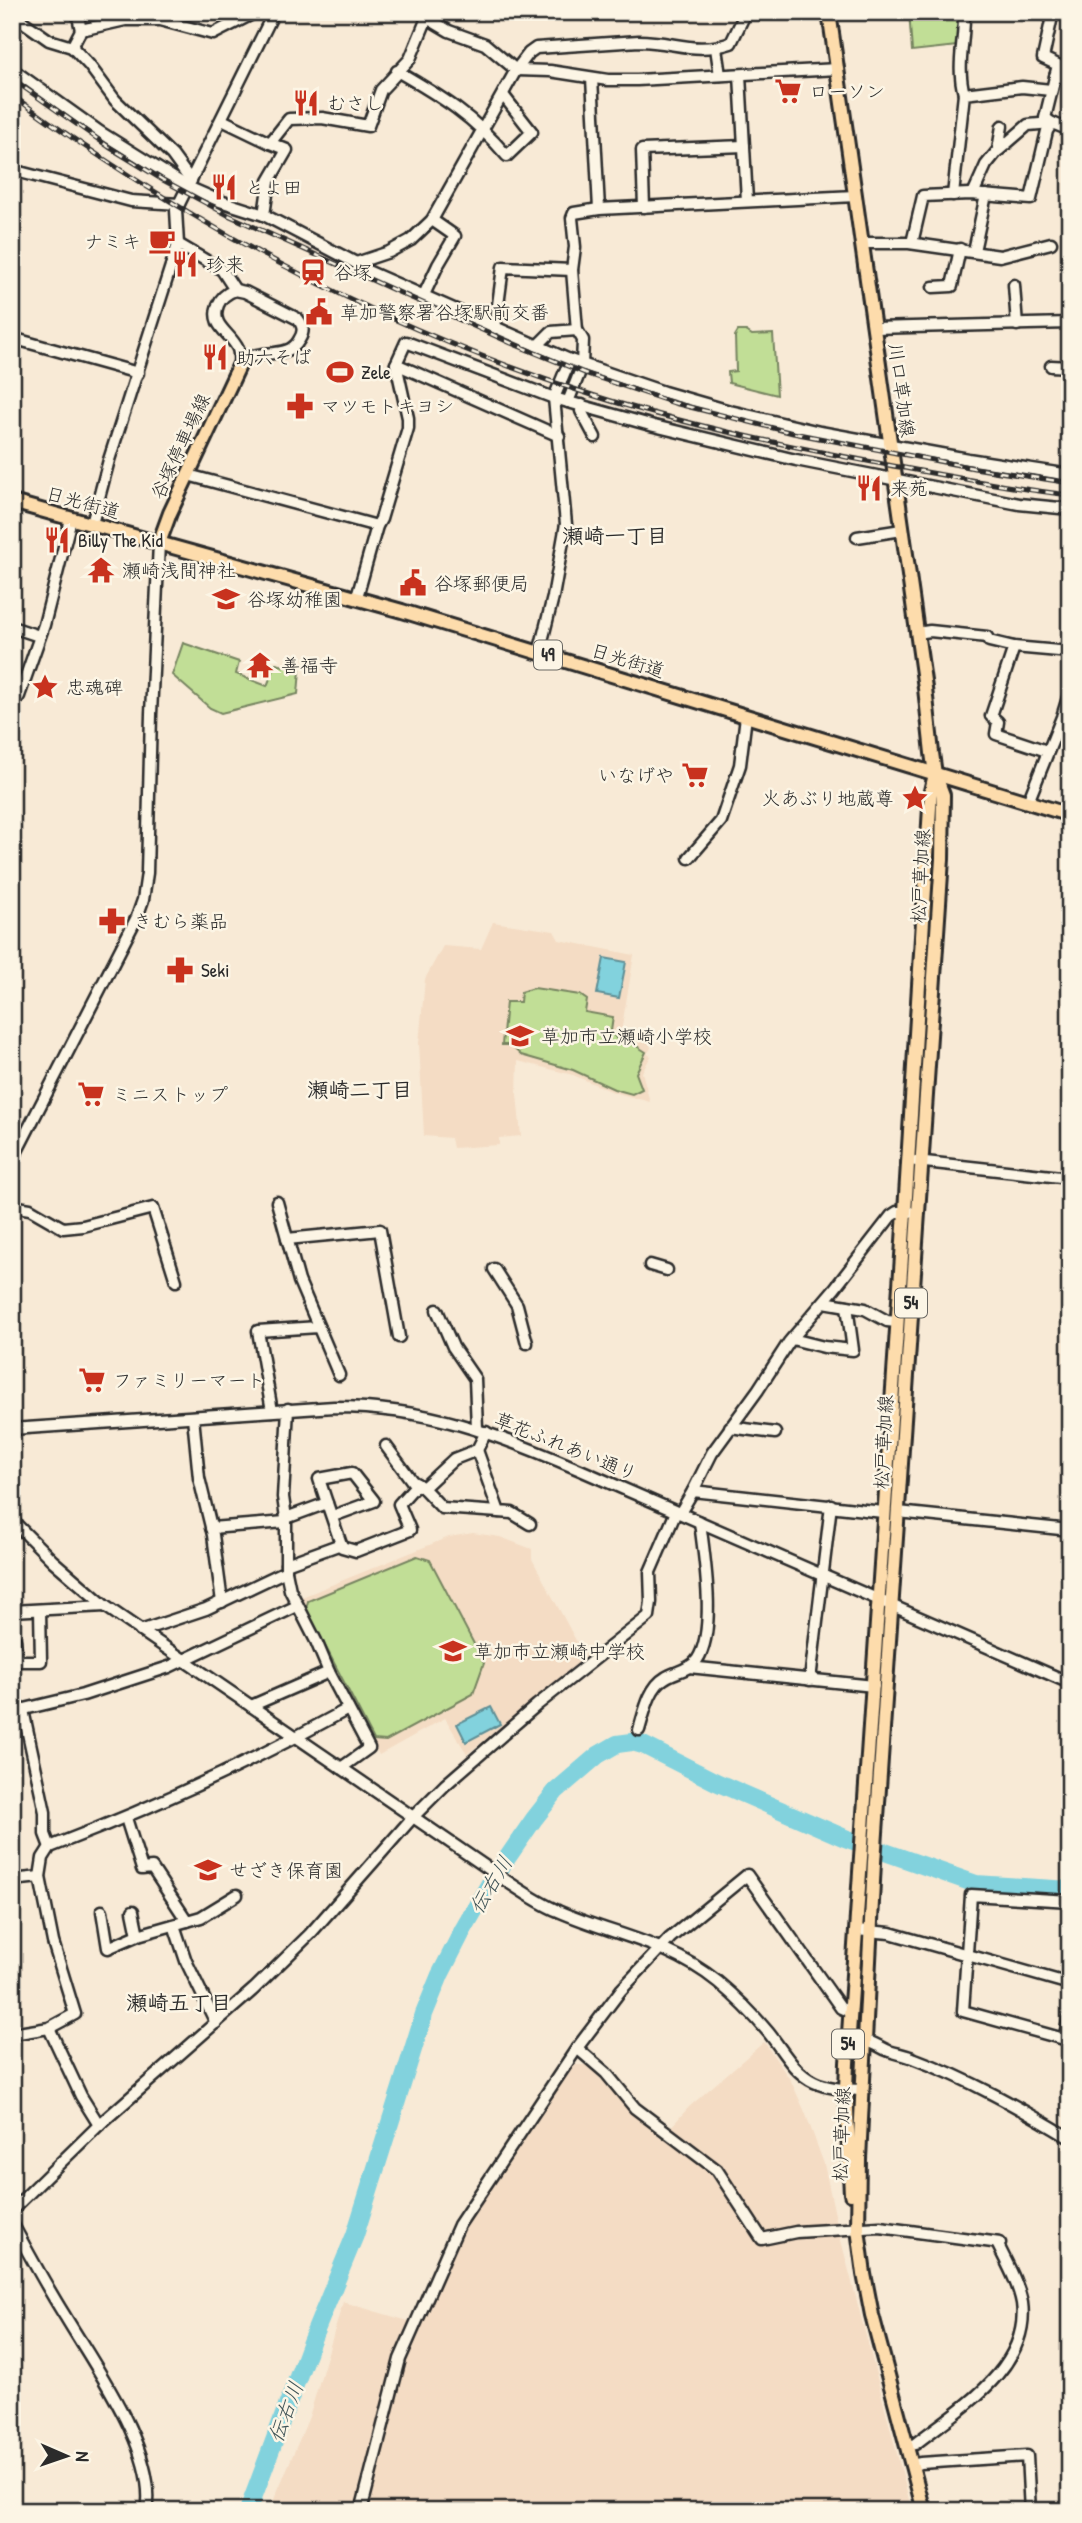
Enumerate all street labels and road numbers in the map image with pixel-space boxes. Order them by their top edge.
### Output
street label: 川口草加線 [883,341,921,439]
street label: 谷塚停車場線 [144,389,216,503]
street label: 日光街道 [43,480,123,524]
street label: 日光街道 [588,636,668,684]
road number: 49 [534,640,562,670]
street label: 松戸草加線 [905,828,935,924]
road number: 54 [895,1288,927,1318]
street label: 松戸草加線 [868,1394,898,1490]
street label: 草花ふれあい通り [491,1405,641,1487]
road number: 54 [832,2030,864,2058]
street label: 松戸草加線 [826,2086,856,2182]

